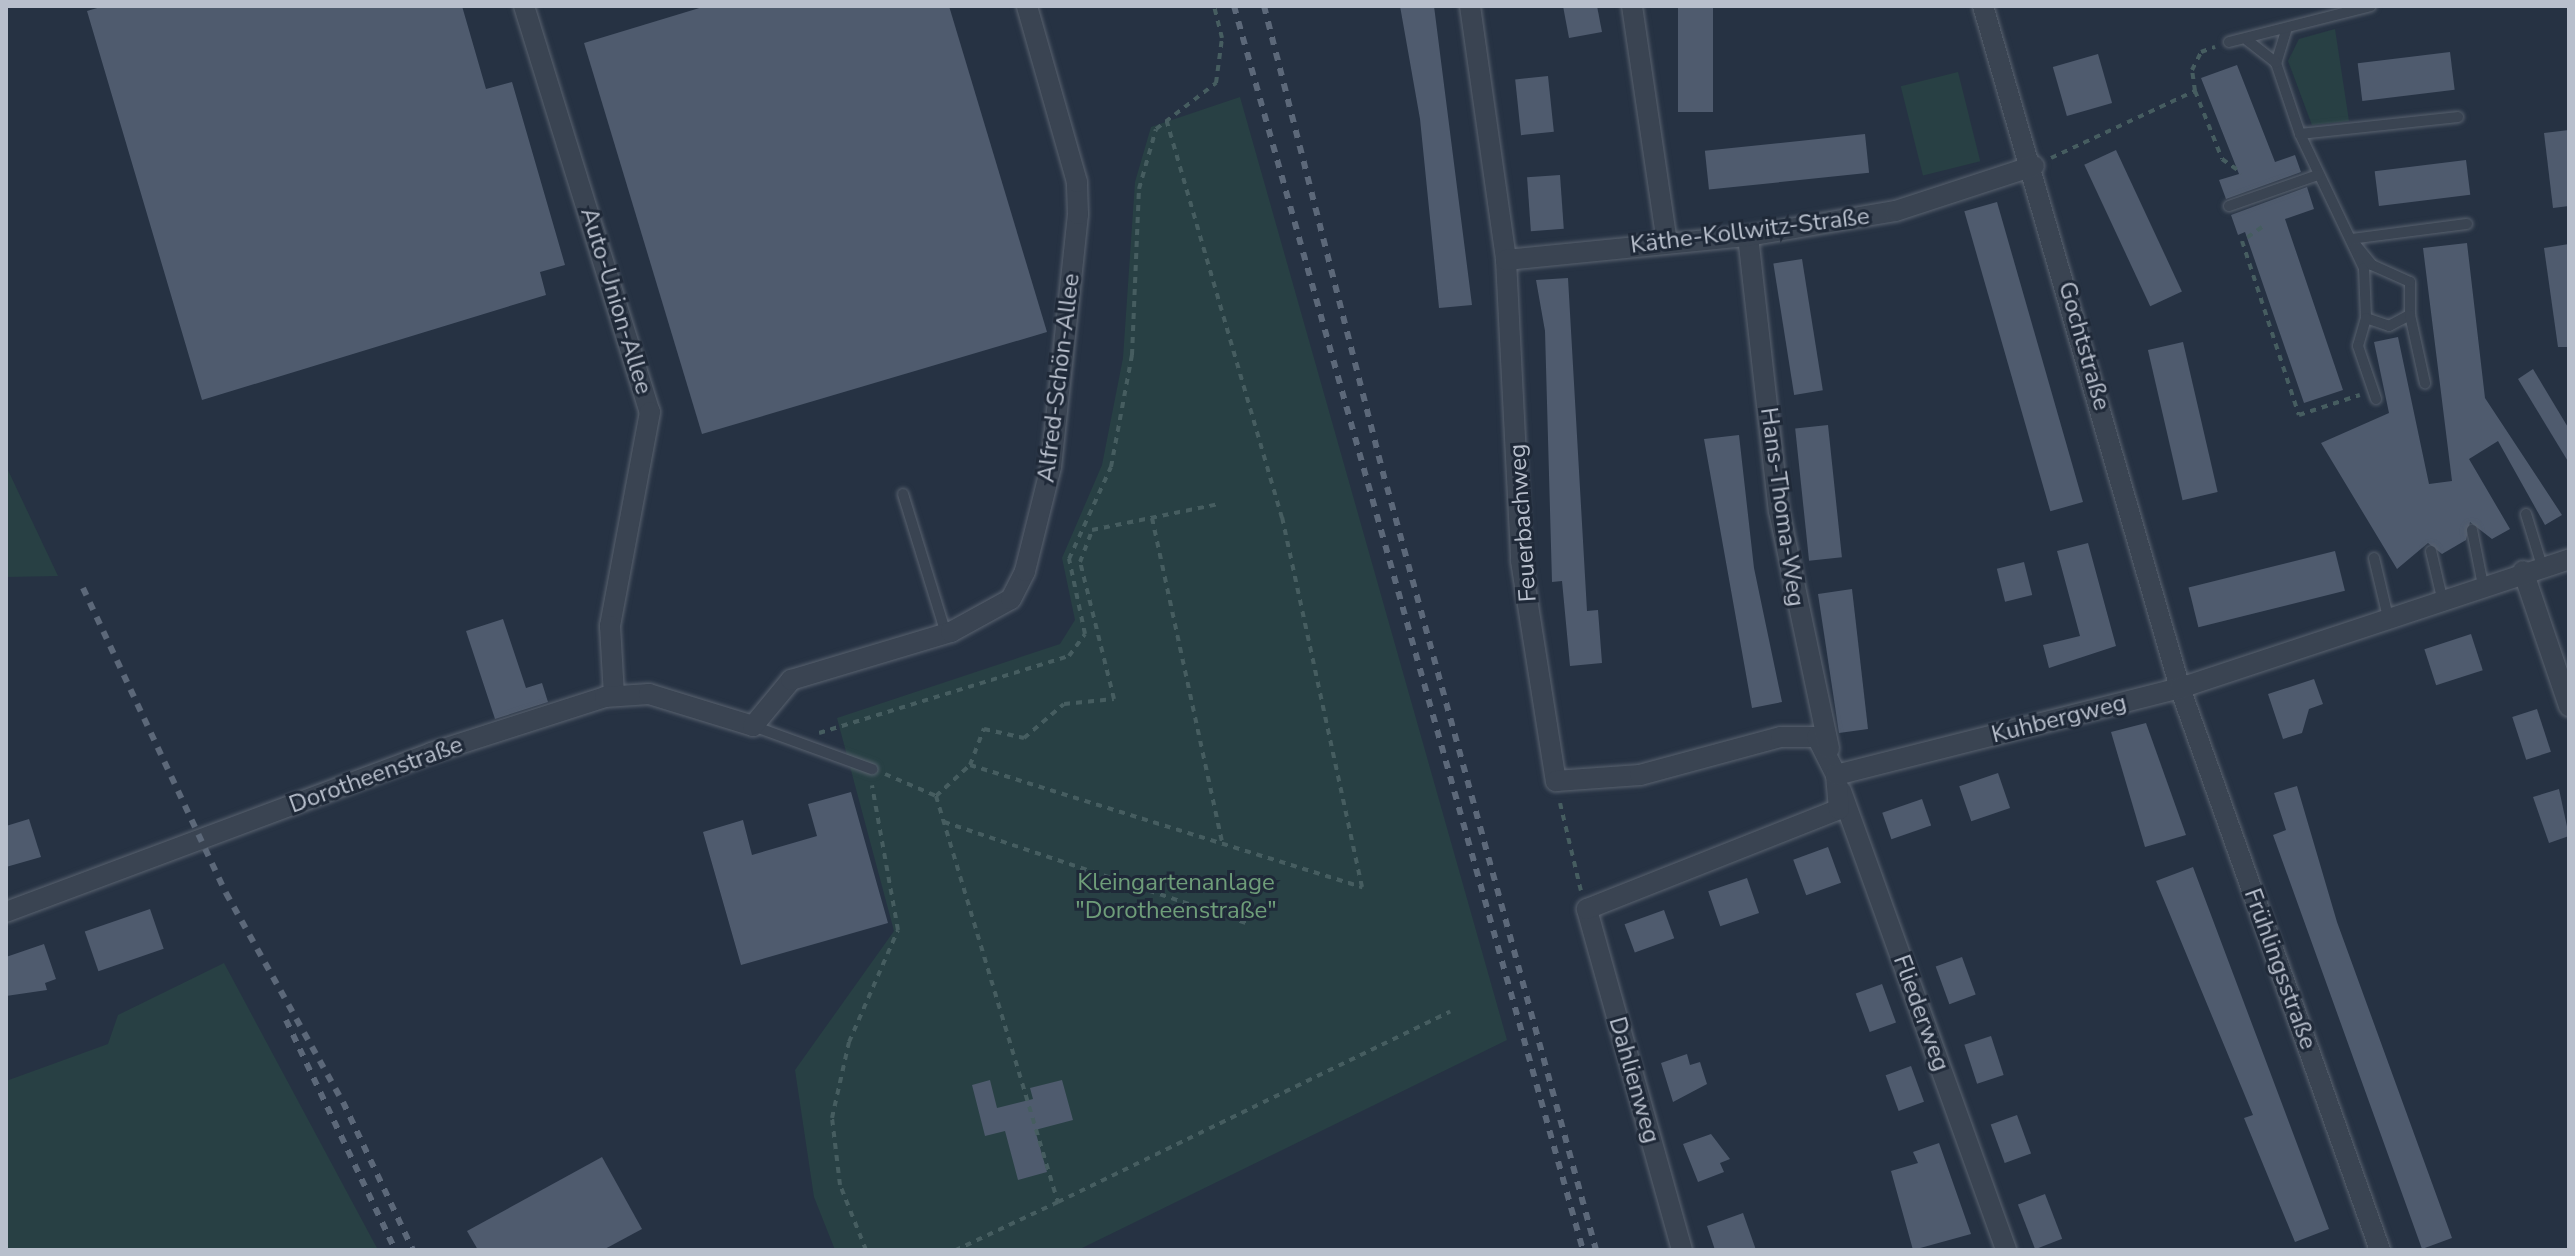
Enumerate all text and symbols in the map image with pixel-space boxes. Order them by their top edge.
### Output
street label: Käthe-Kollwitz-Straße [1629,202,1871,260]
street label: Auto-Union-Allee [574,204,658,398]
street label: Alfred-Schön-Allee [1032,272,1086,484]
street label: Gochtstraße [2052,278,2116,414]
street label: Hans-Thoma-Weg [1754,406,1810,608]
street label: Feuerbachweg [1503,443,1543,603]
street label: Kuhbergweg [1989,688,2129,750]
street label: Dorotheenstraße [285,730,467,820]
park label: Kleingartenanlage "Dorotheenstraße" [1075,869,1277,925]
street label: Frühlingsstraße [2238,885,2322,1053]
street label: Fliederweg [1887,951,1955,1075]
street label: Dahlienweg [1602,1014,1666,1146]

